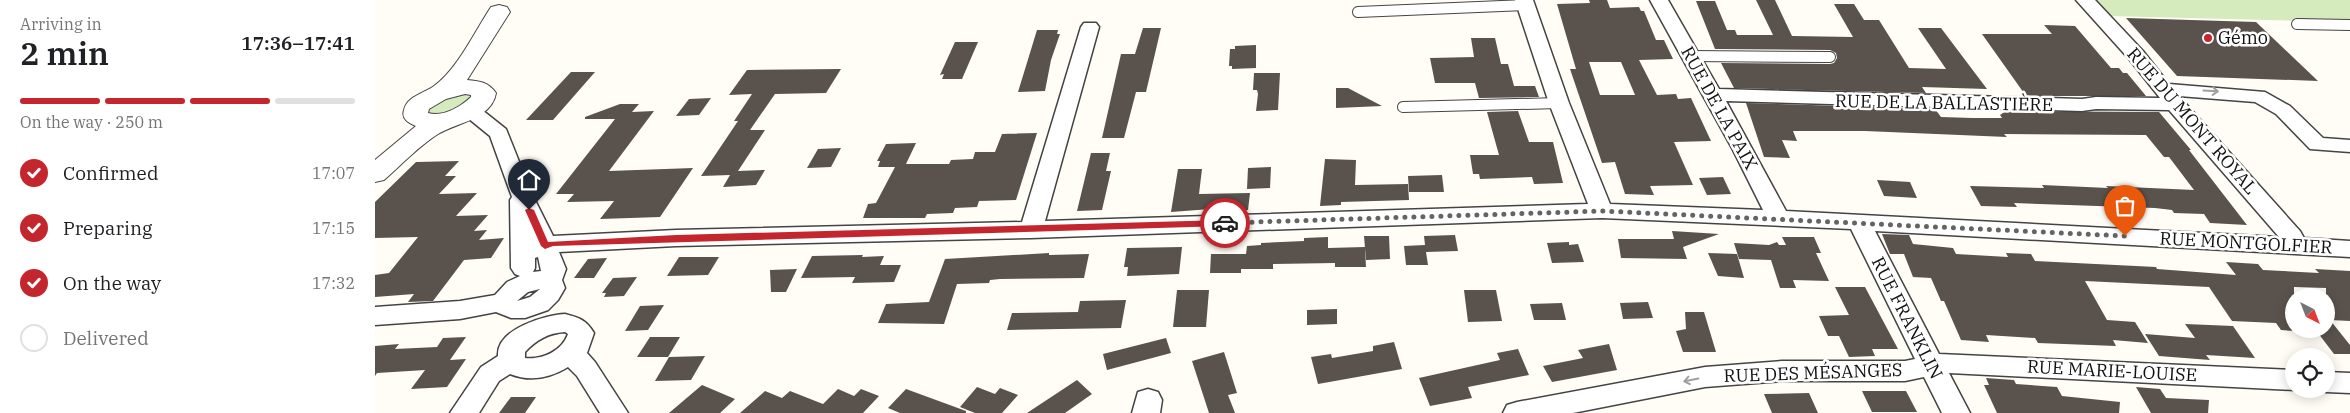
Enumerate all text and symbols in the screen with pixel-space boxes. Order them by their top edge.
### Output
text: Arriving in [20,14,102,34]
place label: Gémo [2218,26,2268,49]
text: 17:36–17:41 [241,31,355,55]
text: 2 min [20,32,109,74]
marker: Gémo [2202,32,2214,44]
street label: RUE DE LA PAIX [1676,42,1763,174]
street label: RUE DU MONT ROYAL [2122,42,2262,199]
one-way arrow [2203,87,2219,96]
street label: RUE DE LA BALLASTIÈRE [1835,89,2053,116]
text: On the way · 250 m [20,112,163,132]
icon: check [20,159,48,187]
pin [508,159,550,210]
text: Confirmed [63,161,158,185]
text: 17:07 [312,163,355,183]
icon: home [515,166,543,194]
pin [2104,185,2146,236]
icon: bag [2111,192,2139,220]
courier [1200,198,1250,248]
icon: car [1211,209,1239,237]
icon: check [20,214,48,242]
text: Preparing [63,216,152,240]
text: 17:15 [312,218,355,238]
street label: RUE MONTGOLFIER [2159,226,2333,259]
street label: RUE FRANKLIN [1867,253,1948,383]
icon: check [20,269,48,297]
text: On the way [63,271,161,295]
text: 17:32 [312,273,355,293]
north arrow [2285,288,2335,338]
map controls [2285,288,2335,398]
text: Delivered [63,326,149,350]
button: locate [2285,348,2335,398]
street label: RUE MARIE-LOUISE [2026,355,2198,386]
street label: RUE DES MÉSANGES [1723,358,1903,387]
one-way arrow [1684,375,1700,385]

